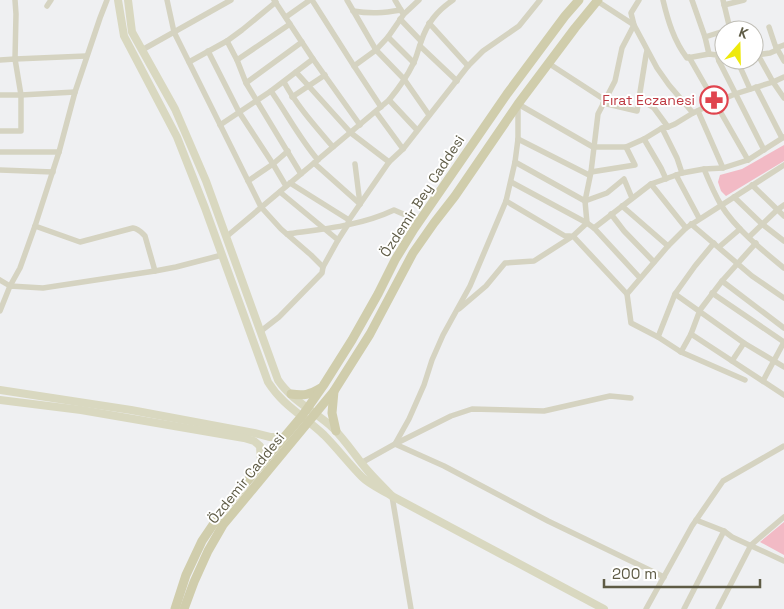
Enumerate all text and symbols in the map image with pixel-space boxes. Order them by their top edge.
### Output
north arrow [714,20,764,70]
text: K [736,23,751,43]
pharmacy icon: Fırat Eczanesi [699,85,729,115]
place label: Fırat Eczanesi [602,91,695,109]
street label: Özdemir Bey Caddesi [376,132,468,260]
street label: Özdemir Caddesi [204,429,288,527]
scale bar [604,556,760,588]
text: 200 m [612,564,657,583]

